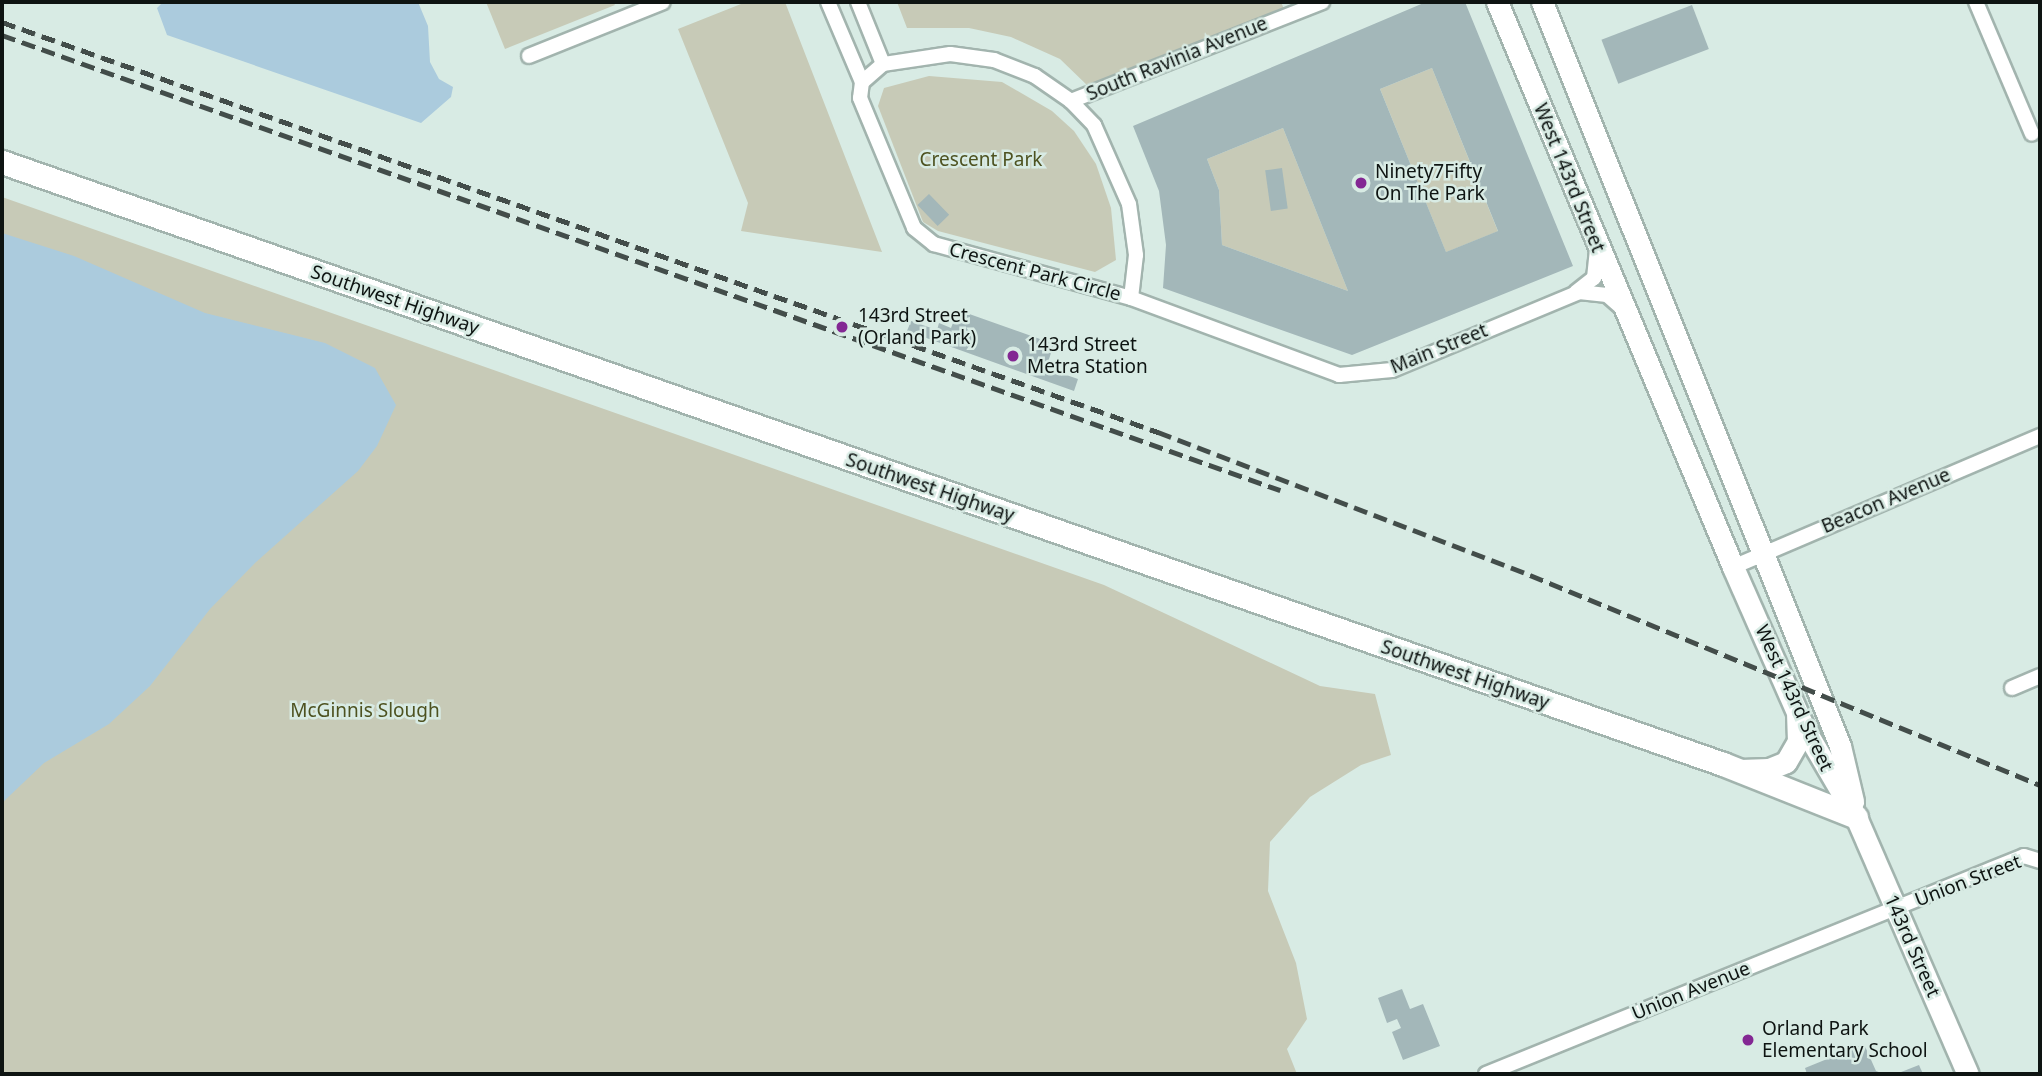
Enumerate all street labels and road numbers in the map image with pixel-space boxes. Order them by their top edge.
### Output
street label: South Ravinia Avenue [1083,12,1271,106]
street label: West 143rd Street [1529,100,1609,256]
street label: Crescent Park Circle [947,238,1123,306]
street label: Southwest Highway [308,260,482,340]
street label: Main Street [1387,319,1491,379]
street label: Southwest Highway [843,448,1017,528]
street label: Beacon Avenue [1818,464,1954,538]
street label: West 143rd Street [1750,621,1838,775]
street label: Southwest Highway [1378,635,1552,715]
street label: Union Street [1912,850,2024,912]
street label: 143rd Street [1879,891,1945,1001]
street label: Union Avenue [1629,957,1753,1025]

